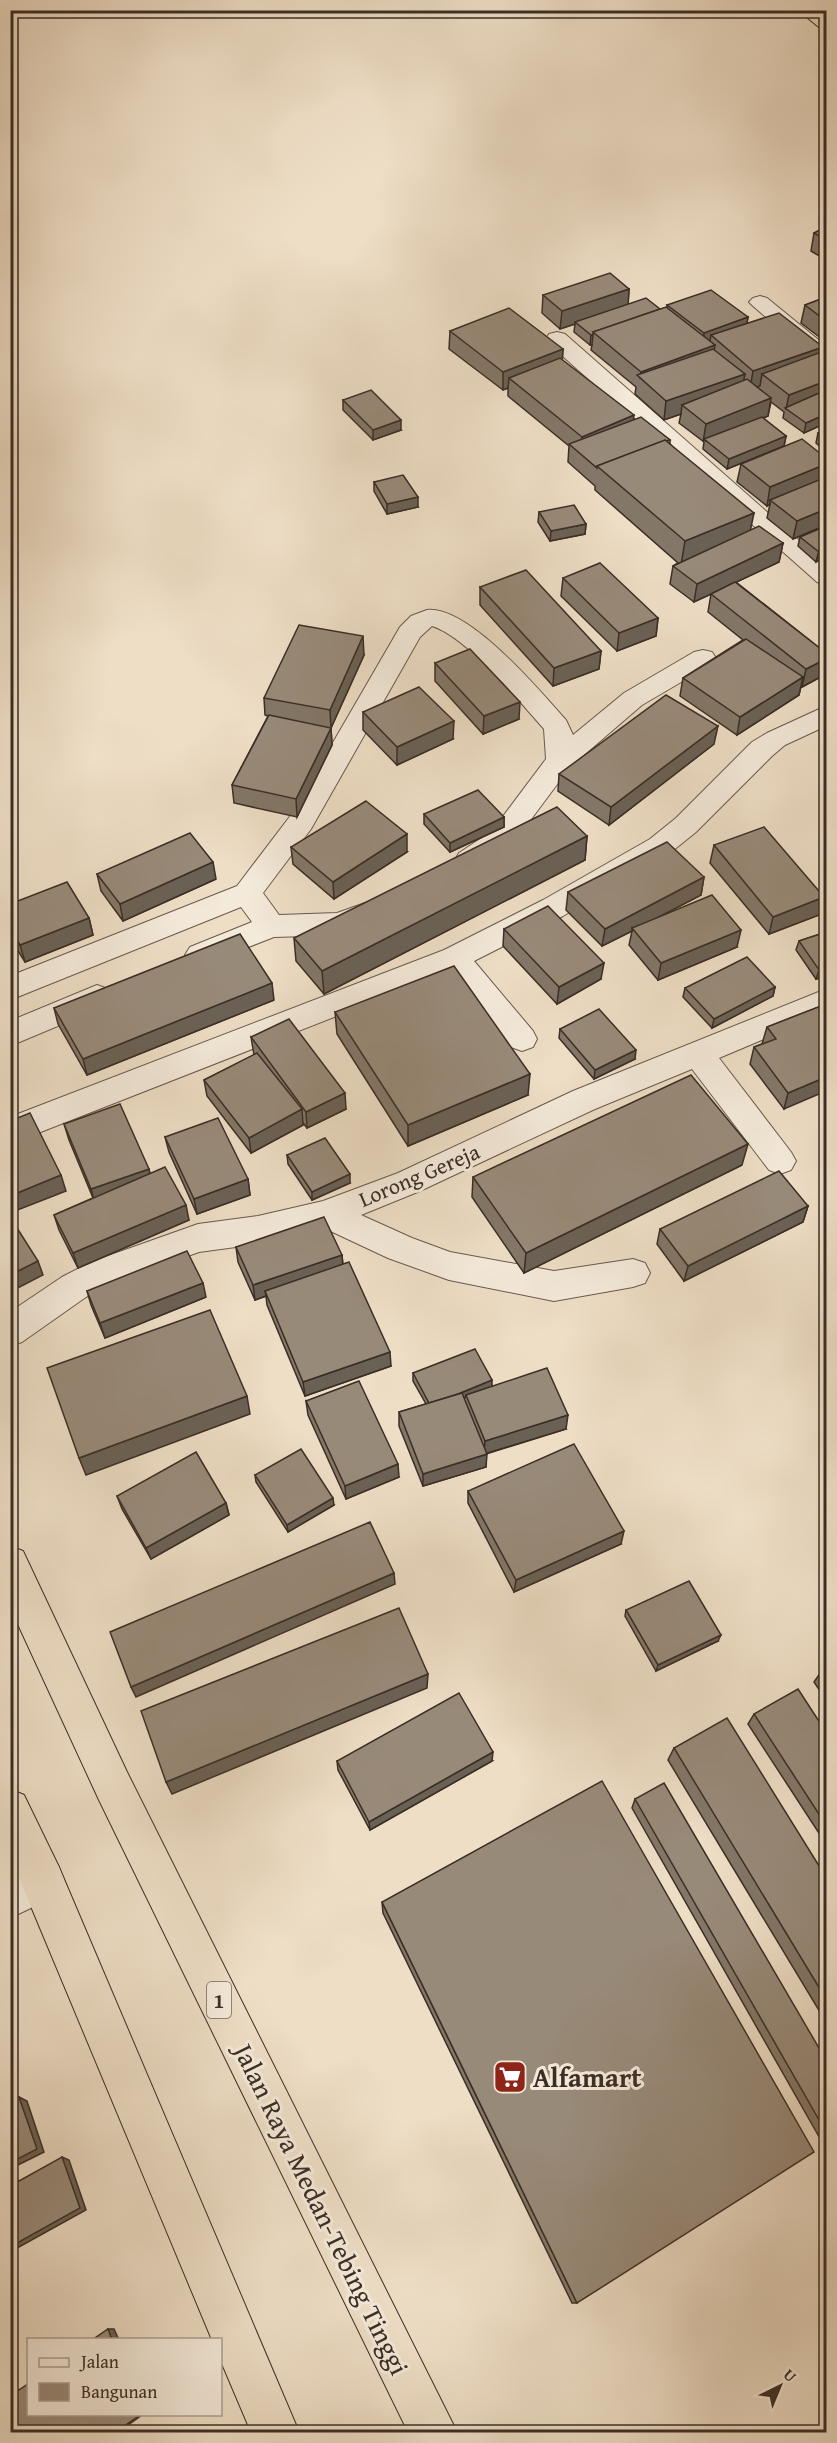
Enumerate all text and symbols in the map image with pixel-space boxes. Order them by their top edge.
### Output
street label: Lorong Gereja [354,1135,485,1215]
road number: 1 [207,1982,231,2018]
street label: Jalan Raya Medan-Tebing Tinggi [223,2034,420,2382]
place label: Alfamart [533,2057,642,2097]
supermarket icon: Alfamart [492,2059,528,2095]
legend [27,2338,222,2416]
text: Jalan [79,2348,119,2375]
north arrow [750,2356,810,2416]
text: U [778,2363,803,2388]
text: Bangunan [81,2378,157,2405]

